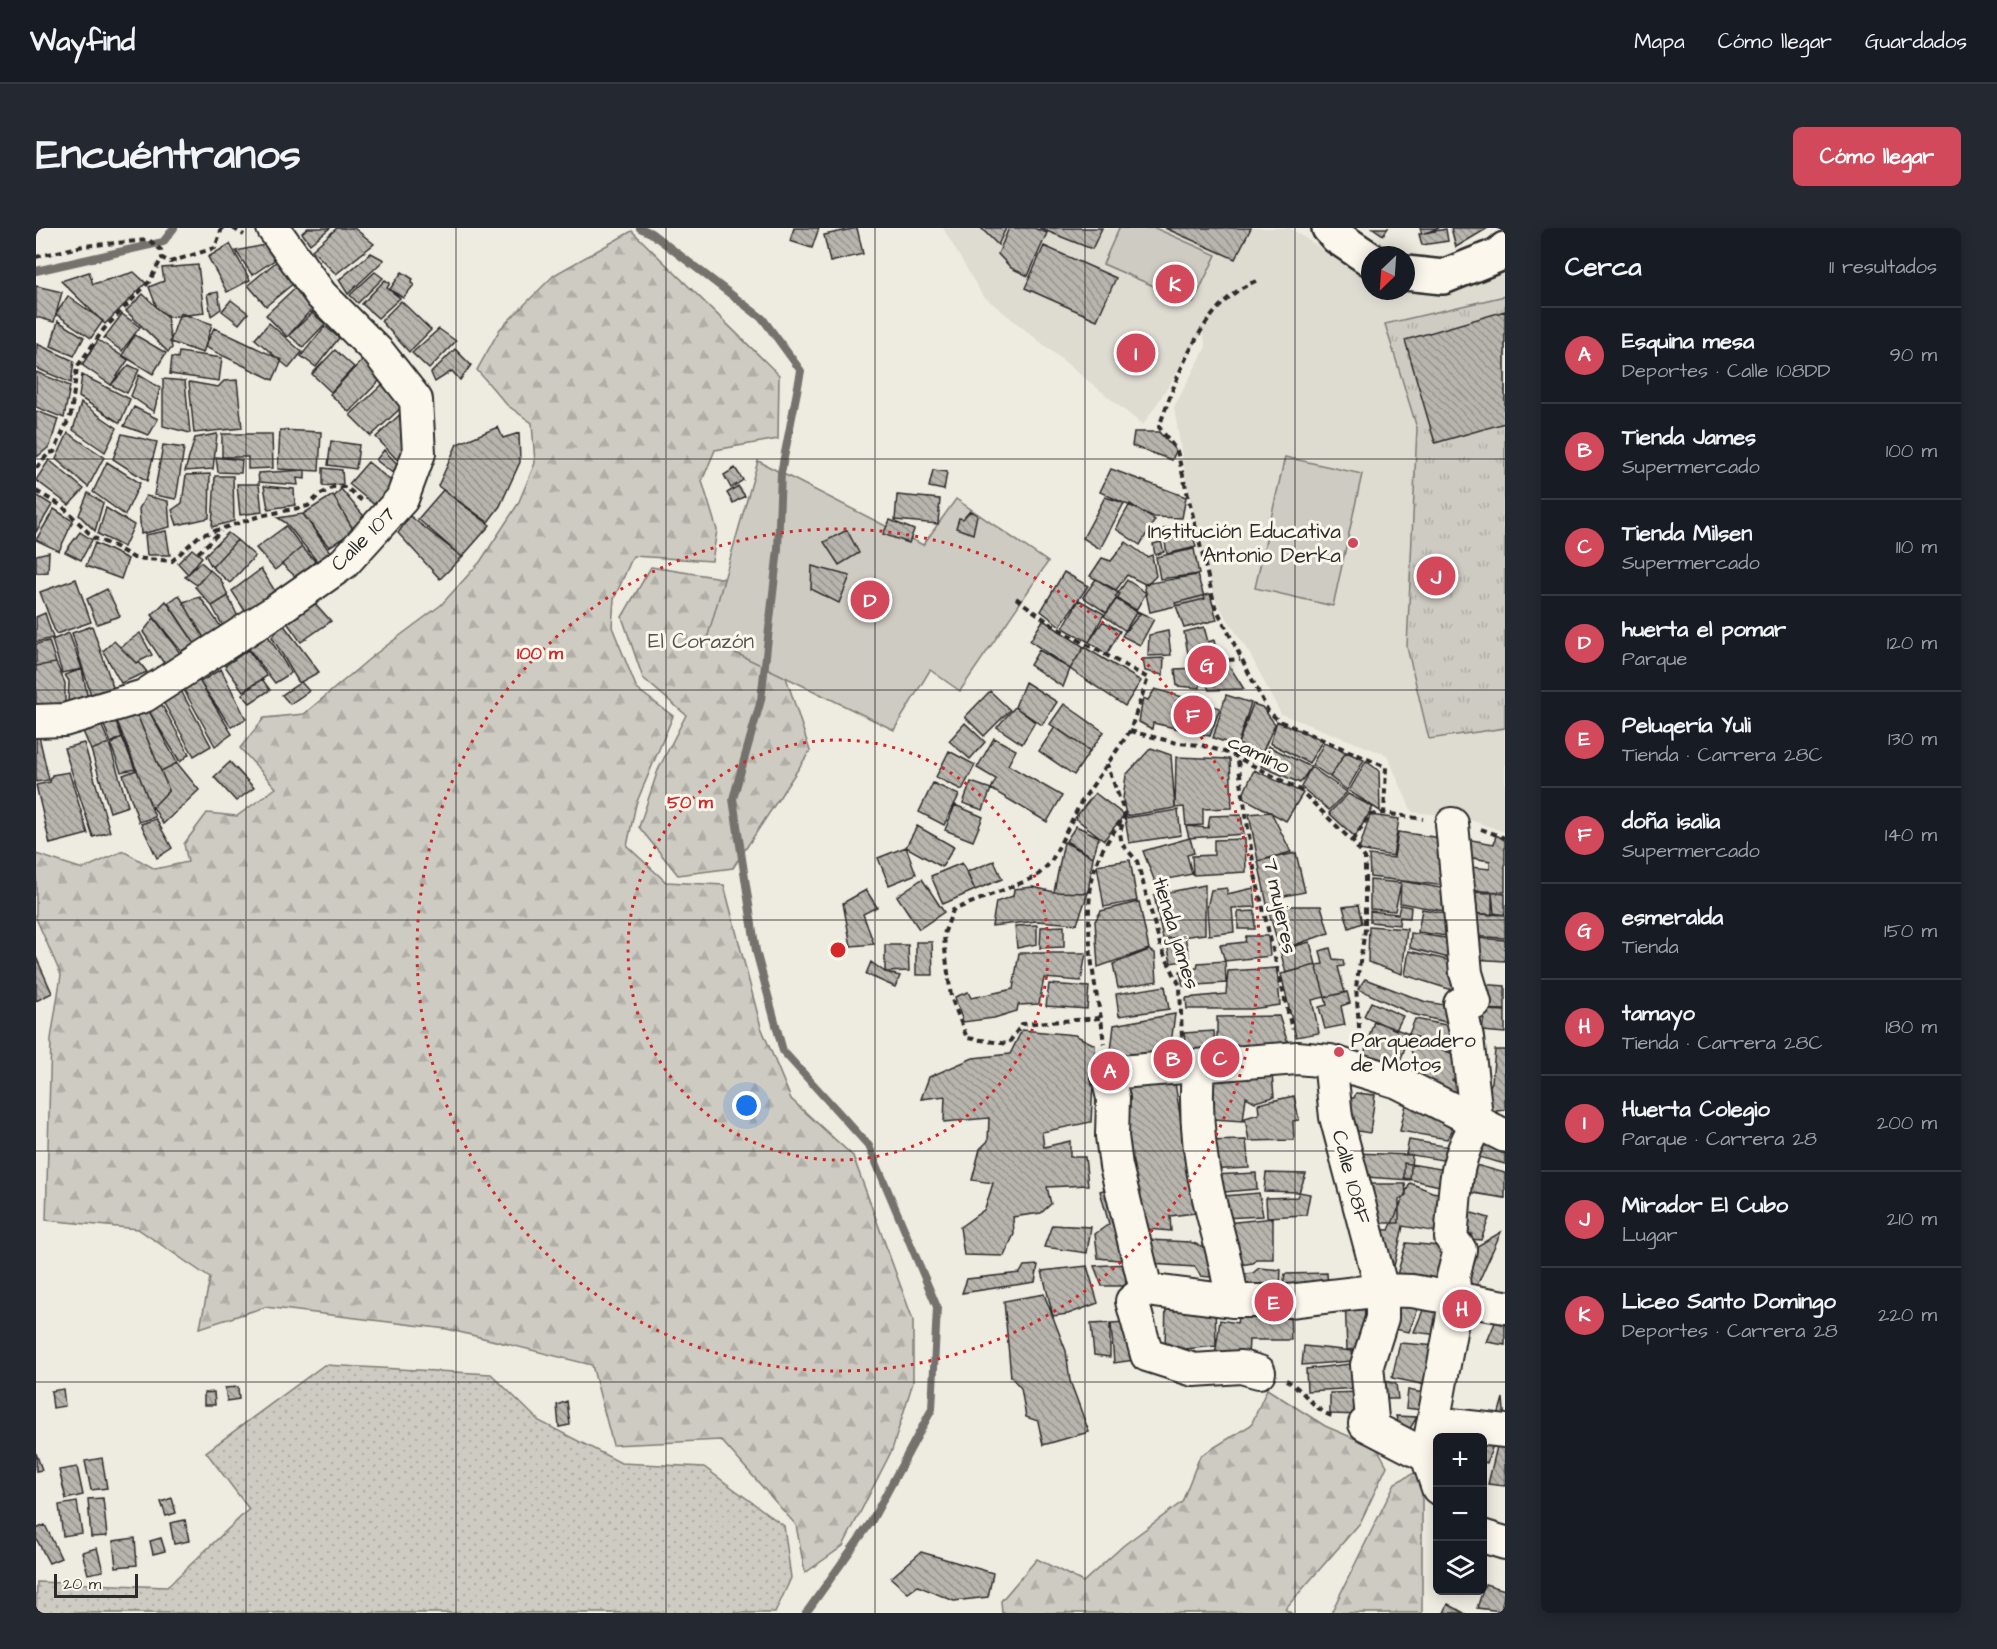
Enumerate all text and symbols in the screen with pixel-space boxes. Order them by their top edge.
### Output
text: Wayfind [30,22,135,61]
text: Mapa [1634,27,1685,56]
text: Cómo llegar [1718,27,1832,56]
text: Guardados [1865,27,1967,56]
text: Encuéntranos [36,127,301,185]
button: Cómo llegar [1793,127,1961,186]
north arrow [1361,246,1415,300]
text: Cerca [1565,249,1642,285]
text: 11 resultados [1829,253,1937,281]
pin: K [1156,262,1194,306]
text: Esquina mesa [1622,326,1754,357]
pin: I [1116,330,1156,376]
text: A [1578,341,1591,369]
text: 90 m [1889,341,1937,369]
text: Deportes · Calle 108DD [1622,357,1831,385]
text: Tienda James [1622,422,1756,453]
text: B [1577,437,1592,465]
text: 100 m [1886,437,1937,465]
text: Supermercado [1622,453,1760,481]
street label: Calle 107 [324,500,402,578]
place label: Institución Educativa Antonio Derka [1148,517,1341,570]
text: Tienda Milsen [1622,518,1752,549]
text: C [1577,533,1592,561]
text: 110 m [1896,533,1937,561]
marker: Institución Educativa Antonio Derka [1346,536,1360,550]
text: Supermercado [1622,549,1760,577]
pin: J [1416,554,1456,598]
pin: D [850,578,890,622]
text: huerta el pomar [1622,614,1786,645]
park label: El Corazón [648,627,754,656]
text: D [1578,629,1591,657]
text: 120 m [1887,629,1937,657]
text: 100 m [517,641,564,666]
pin: G [1188,642,1226,688]
text: Parque [1622,645,1687,673]
pin: F [1174,692,1212,738]
text: Peluqería Yuli [1622,710,1751,741]
text: E [1579,725,1590,753]
text: 130 m [1888,725,1937,753]
street label: camino [1223,727,1295,782]
text: Tienda · Carrera 28C [1622,741,1823,769]
text: 50 m [667,790,714,815]
text: doña isalia [1622,806,1720,837]
text: F [1578,821,1591,849]
text: 140 m [1885,821,1937,849]
text: Supermercado [1622,837,1760,865]
street label: 7 mujeres [1256,856,1304,956]
street label: tienda james [1145,873,1207,993]
text: esmeralda [1622,902,1723,933]
text: G [1578,917,1591,945]
text: 150 m [1884,917,1937,945]
text: Tienda [1622,933,1679,961]
centre of rings [828,940,848,960]
text: tamayo [1622,998,1695,1029]
text: H [1578,1013,1591,1041]
text: 180 m [1885,1013,1937,1041]
place label: Parqueadero de Motos [1351,1026,1476,1079]
text: Tienda · Carrera 28C [1622,1029,1823,1057]
pin: B [1154,1036,1192,1082]
pin: C [1200,1036,1240,1080]
marker: Parqueadero de Motos [1332,1045,1346,1059]
pin: A [1090,1048,1130,1094]
your location [732,1091,761,1120]
text: Huerta Colegio [1622,1094,1770,1125]
text: I [1583,1109,1586,1137]
text: 200 m [1877,1109,1937,1137]
text: Parque · Carrera 28 [1622,1125,1817,1153]
street label: Calle 108F [1325,1127,1378,1228]
text: Mirador El Cubo [1622,1190,1788,1221]
text: J [1579,1205,1590,1233]
text: 210 m [1887,1205,1937,1233]
text: Lugar [1622,1221,1678,1249]
pin: E [1254,1280,1294,1324]
pin: H [1442,1286,1482,1332]
text: Liceo Santo Domingo [1622,1286,1836,1317]
text: K [1578,1301,1591,1329]
text: 220 m [1878,1301,1937,1329]
text: Deportes · Carrera 28 [1622,1317,1838,1345]
map controls [1433,1433,1487,1595]
button: + [1433,1433,1487,1487]
button: − [1433,1487,1487,1541]
button: layers [1433,1541,1487,1595]
scale bar [54,1571,138,1598]
text: 20 m [63,1573,101,1595]

